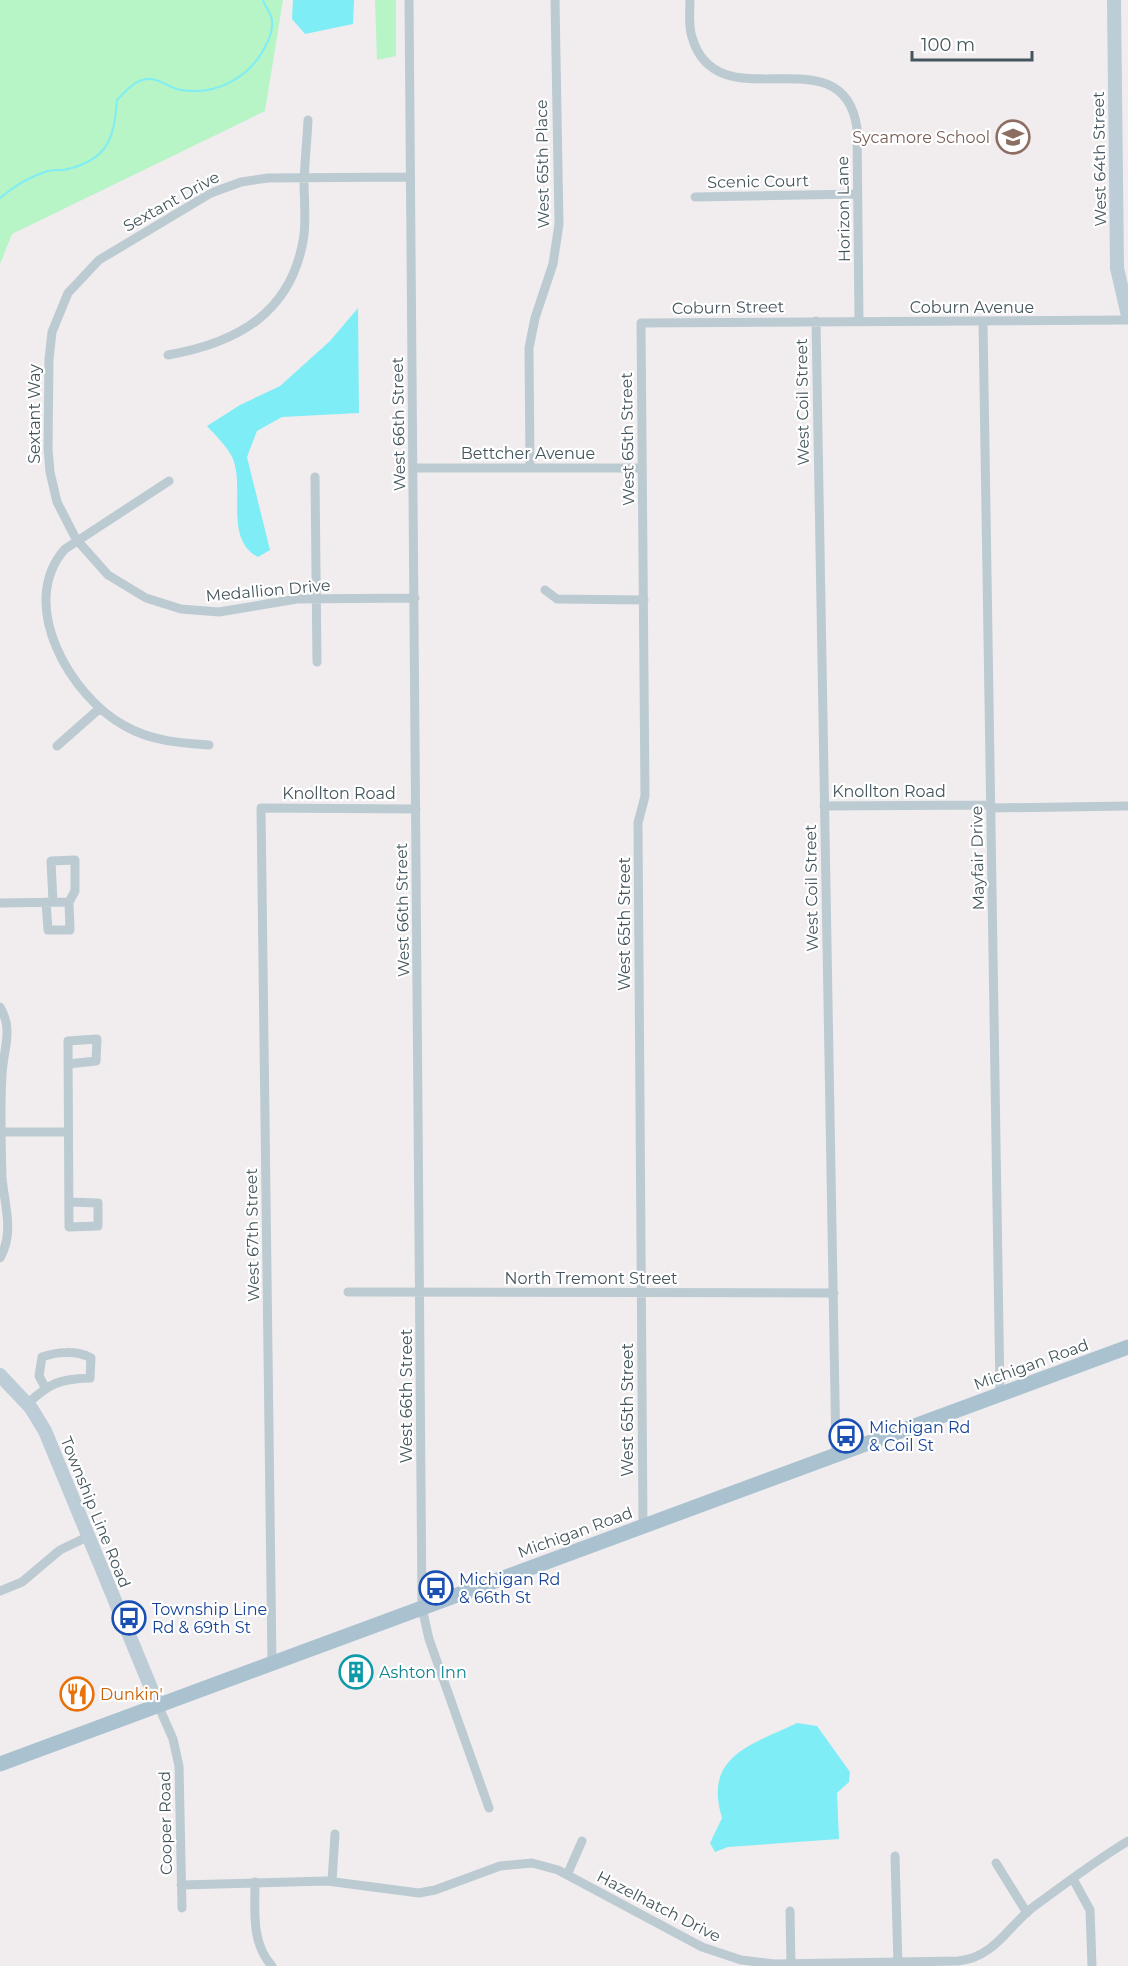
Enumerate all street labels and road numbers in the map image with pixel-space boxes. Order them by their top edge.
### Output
street label: West 64th Street [1089,91,1110,227]
street label: West 65th Place [532,99,553,229]
street label: Horizon Lane [833,156,854,262]
street label: Sextant Drive [120,167,223,236]
street label: Scenic Court [707,171,809,192]
street label: Coburn Street [672,297,785,318]
street label: Coburn Avenue [910,298,1034,317]
street label: West Coil Street [792,338,813,466]
street label: West 66th Street [388,356,409,491]
street label: Sextant Way [25,364,44,464]
street label: West 65th Street [617,371,638,506]
street label: Bettcher Avenue [461,444,595,463]
street label: Medallion Drive [205,576,331,605]
street label: Knollton Road [832,782,946,801]
street label: Knollton Road [282,784,396,803]
street label: Mayfair Drive [967,806,988,910]
street label: West Coil Street [801,824,822,952]
street label: West 66th Street [392,842,413,977]
street label: West 65th Street [615,857,634,991]
street label: West 67th Street [242,1167,263,1302]
street label: North Tremont Street [505,1269,678,1288]
street label: West 66th Street [397,1328,416,1463]
street label: Michigan Road [971,1335,1091,1394]
street label: West 65th Street [618,1343,637,1477]
street label: Township Line Road [57,1434,135,1590]
street label: Michigan Road [515,1503,635,1562]
street label: Cooper Road [155,1771,176,1875]
street label: Hazelhatch Drive [594,1867,724,1946]

